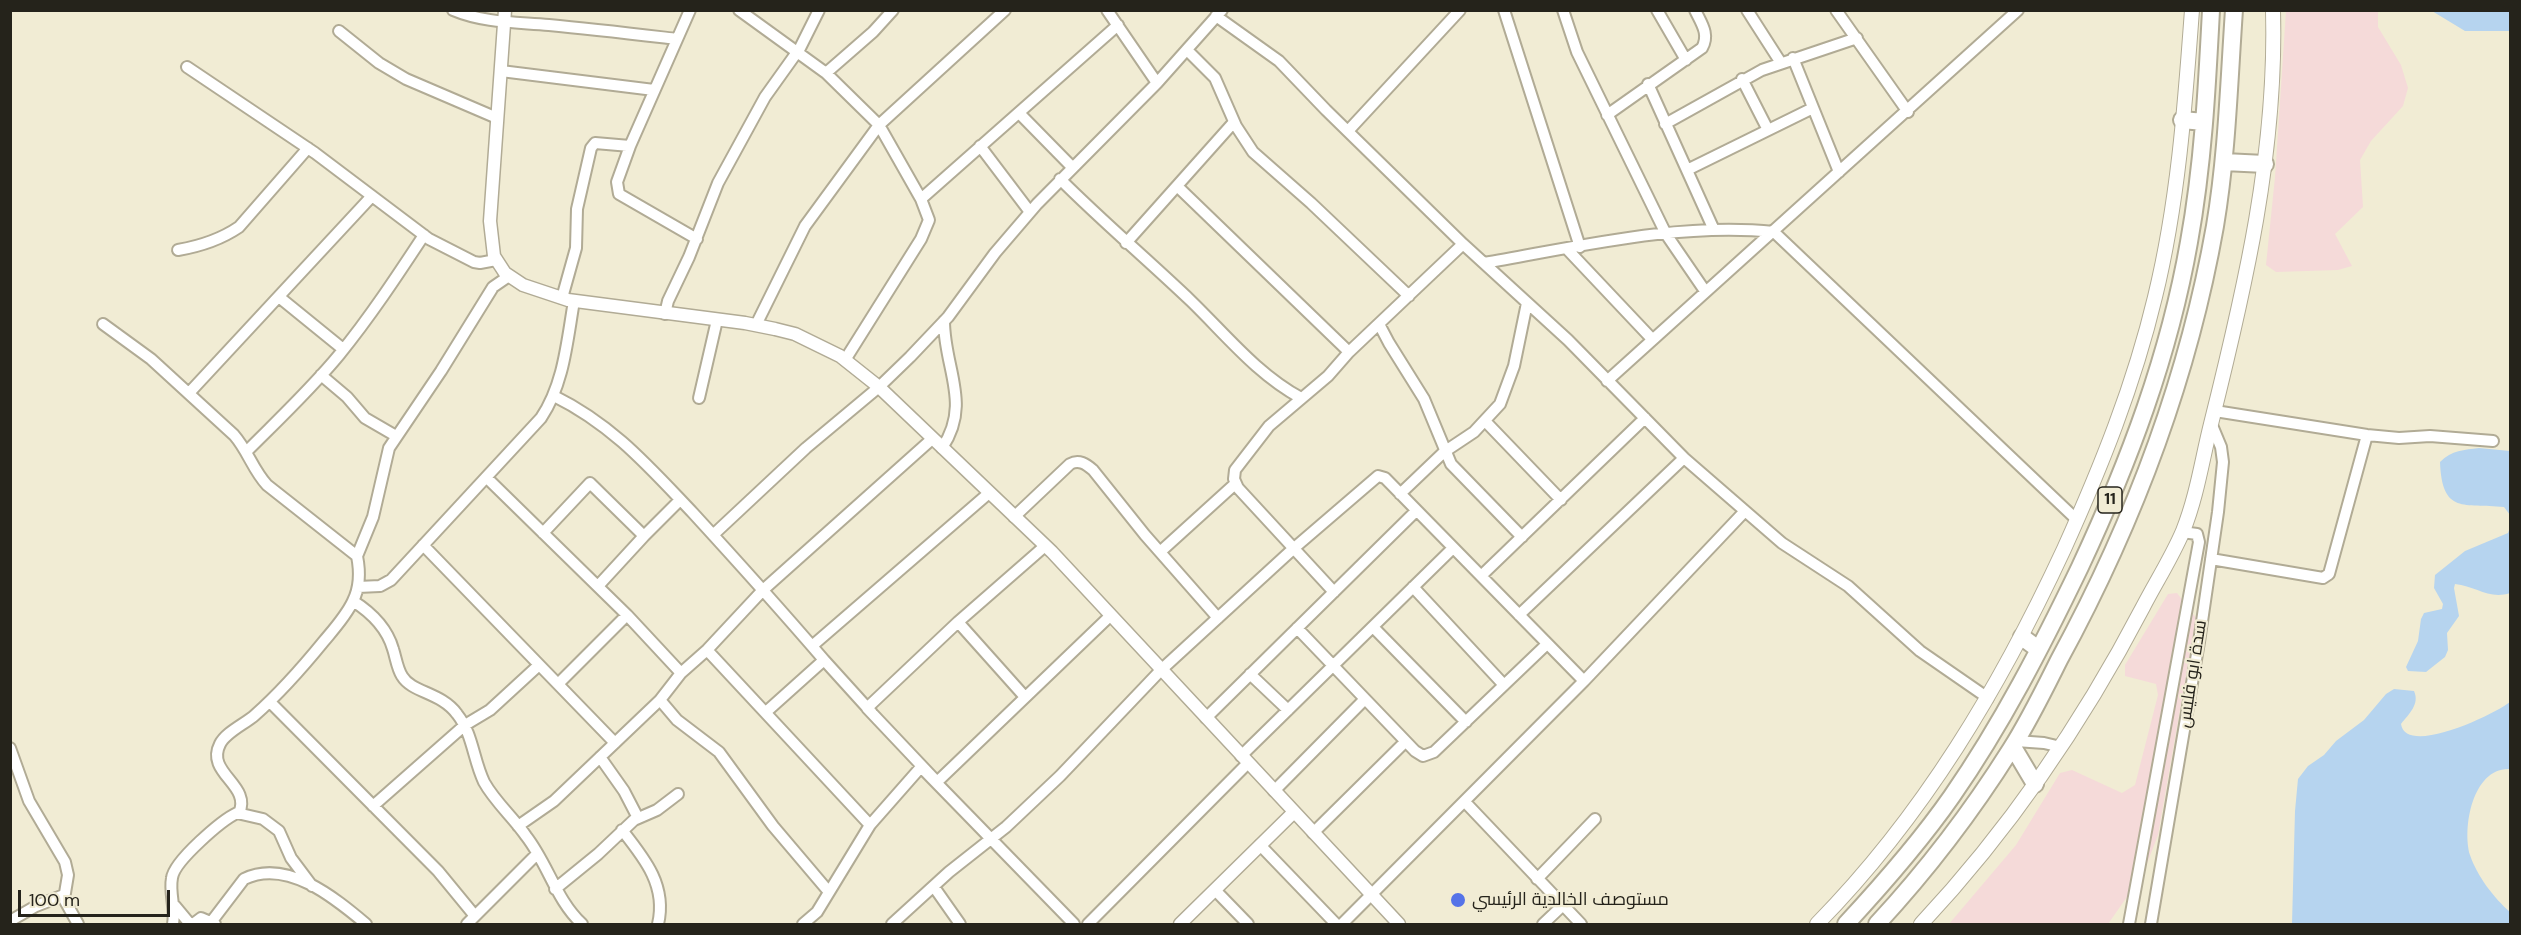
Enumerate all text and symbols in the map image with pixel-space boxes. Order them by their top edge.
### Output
road number: 11 [2098,487,2122,513]
street label: سدة ابو فليس [2174,619,2212,729]
scale bar [21,878,172,916]
text: 100 m [29,888,80,912]
place label: مستوصف الخالدية الرئيسي [1472,889,1669,911]
marker: مستوصف الخالدية الرئيسي [1449,891,1467,909]

